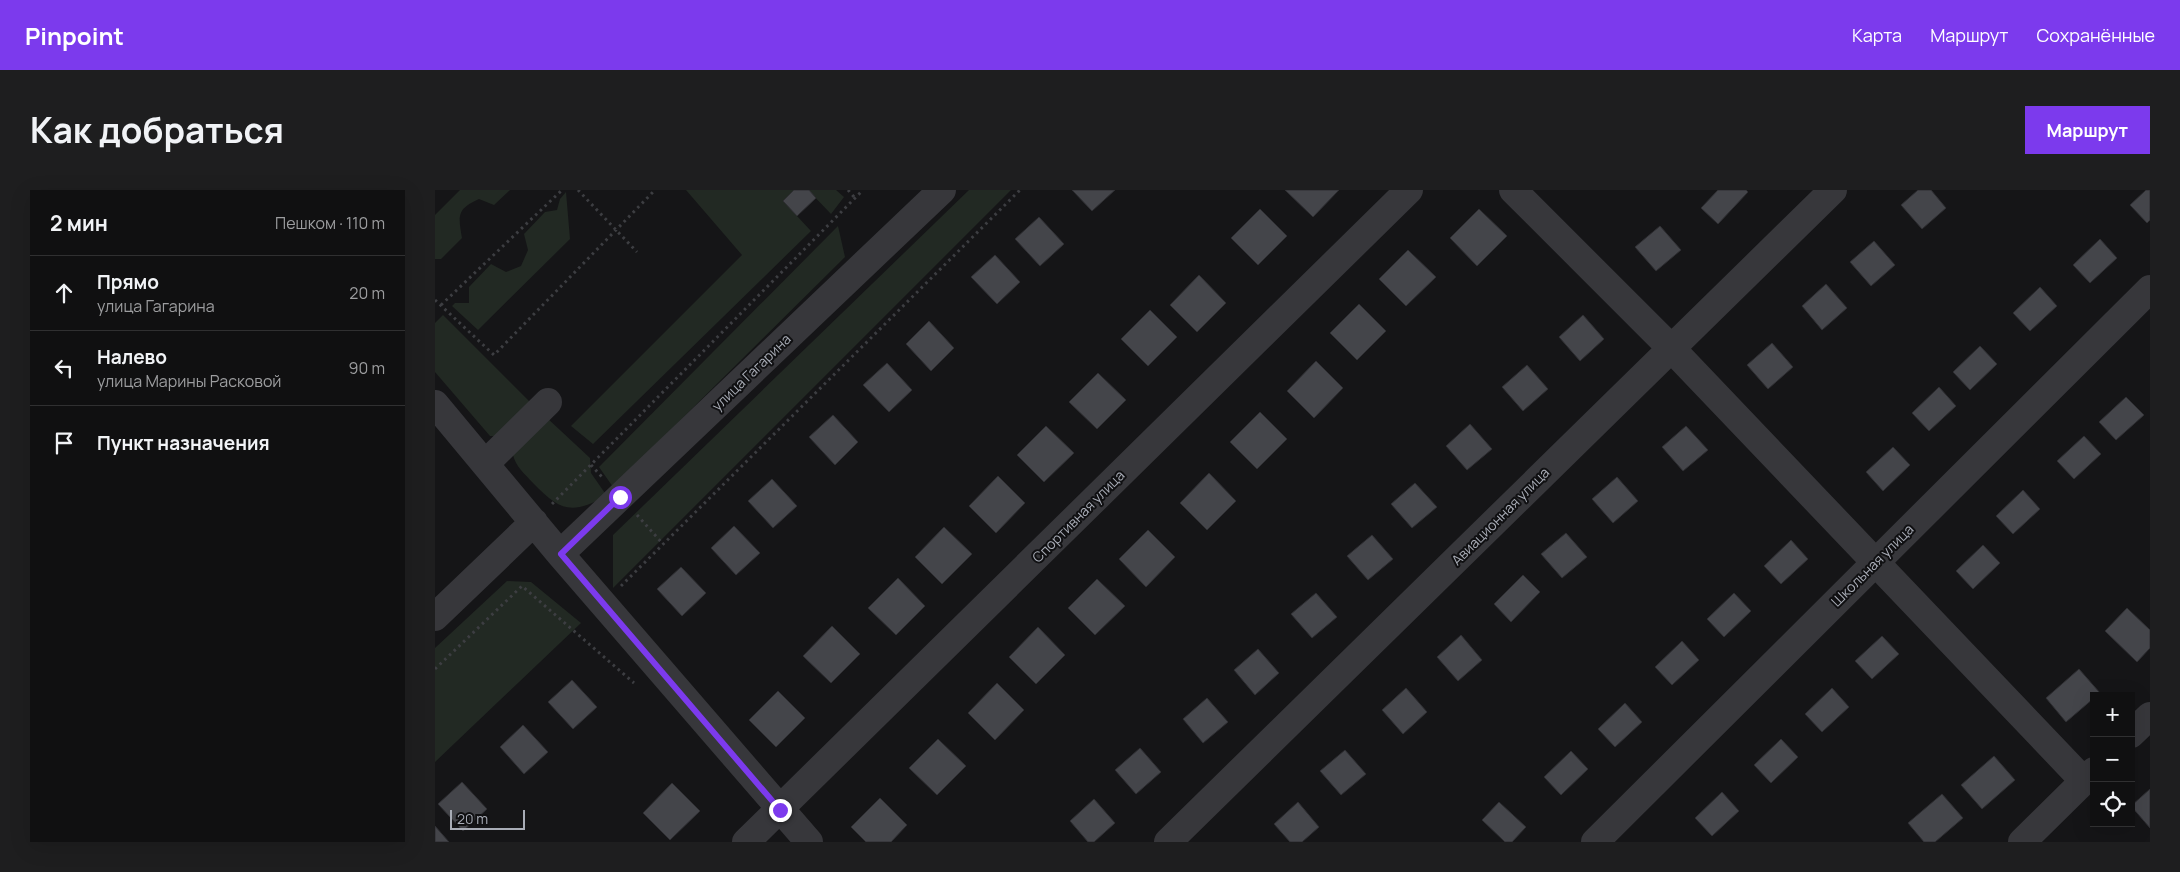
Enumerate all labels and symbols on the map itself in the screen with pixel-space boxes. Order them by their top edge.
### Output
street label: улица Гагарина [707,329,795,415]
street label: Авиационная улица [1447,463,1553,569]
street label: Спортивная улица [1028,466,1128,566]
route start [609,486,632,509]
street label: Школьная улица [1827,520,1917,610]
route end [769,799,792,822]
scale bar [450,807,525,830]

